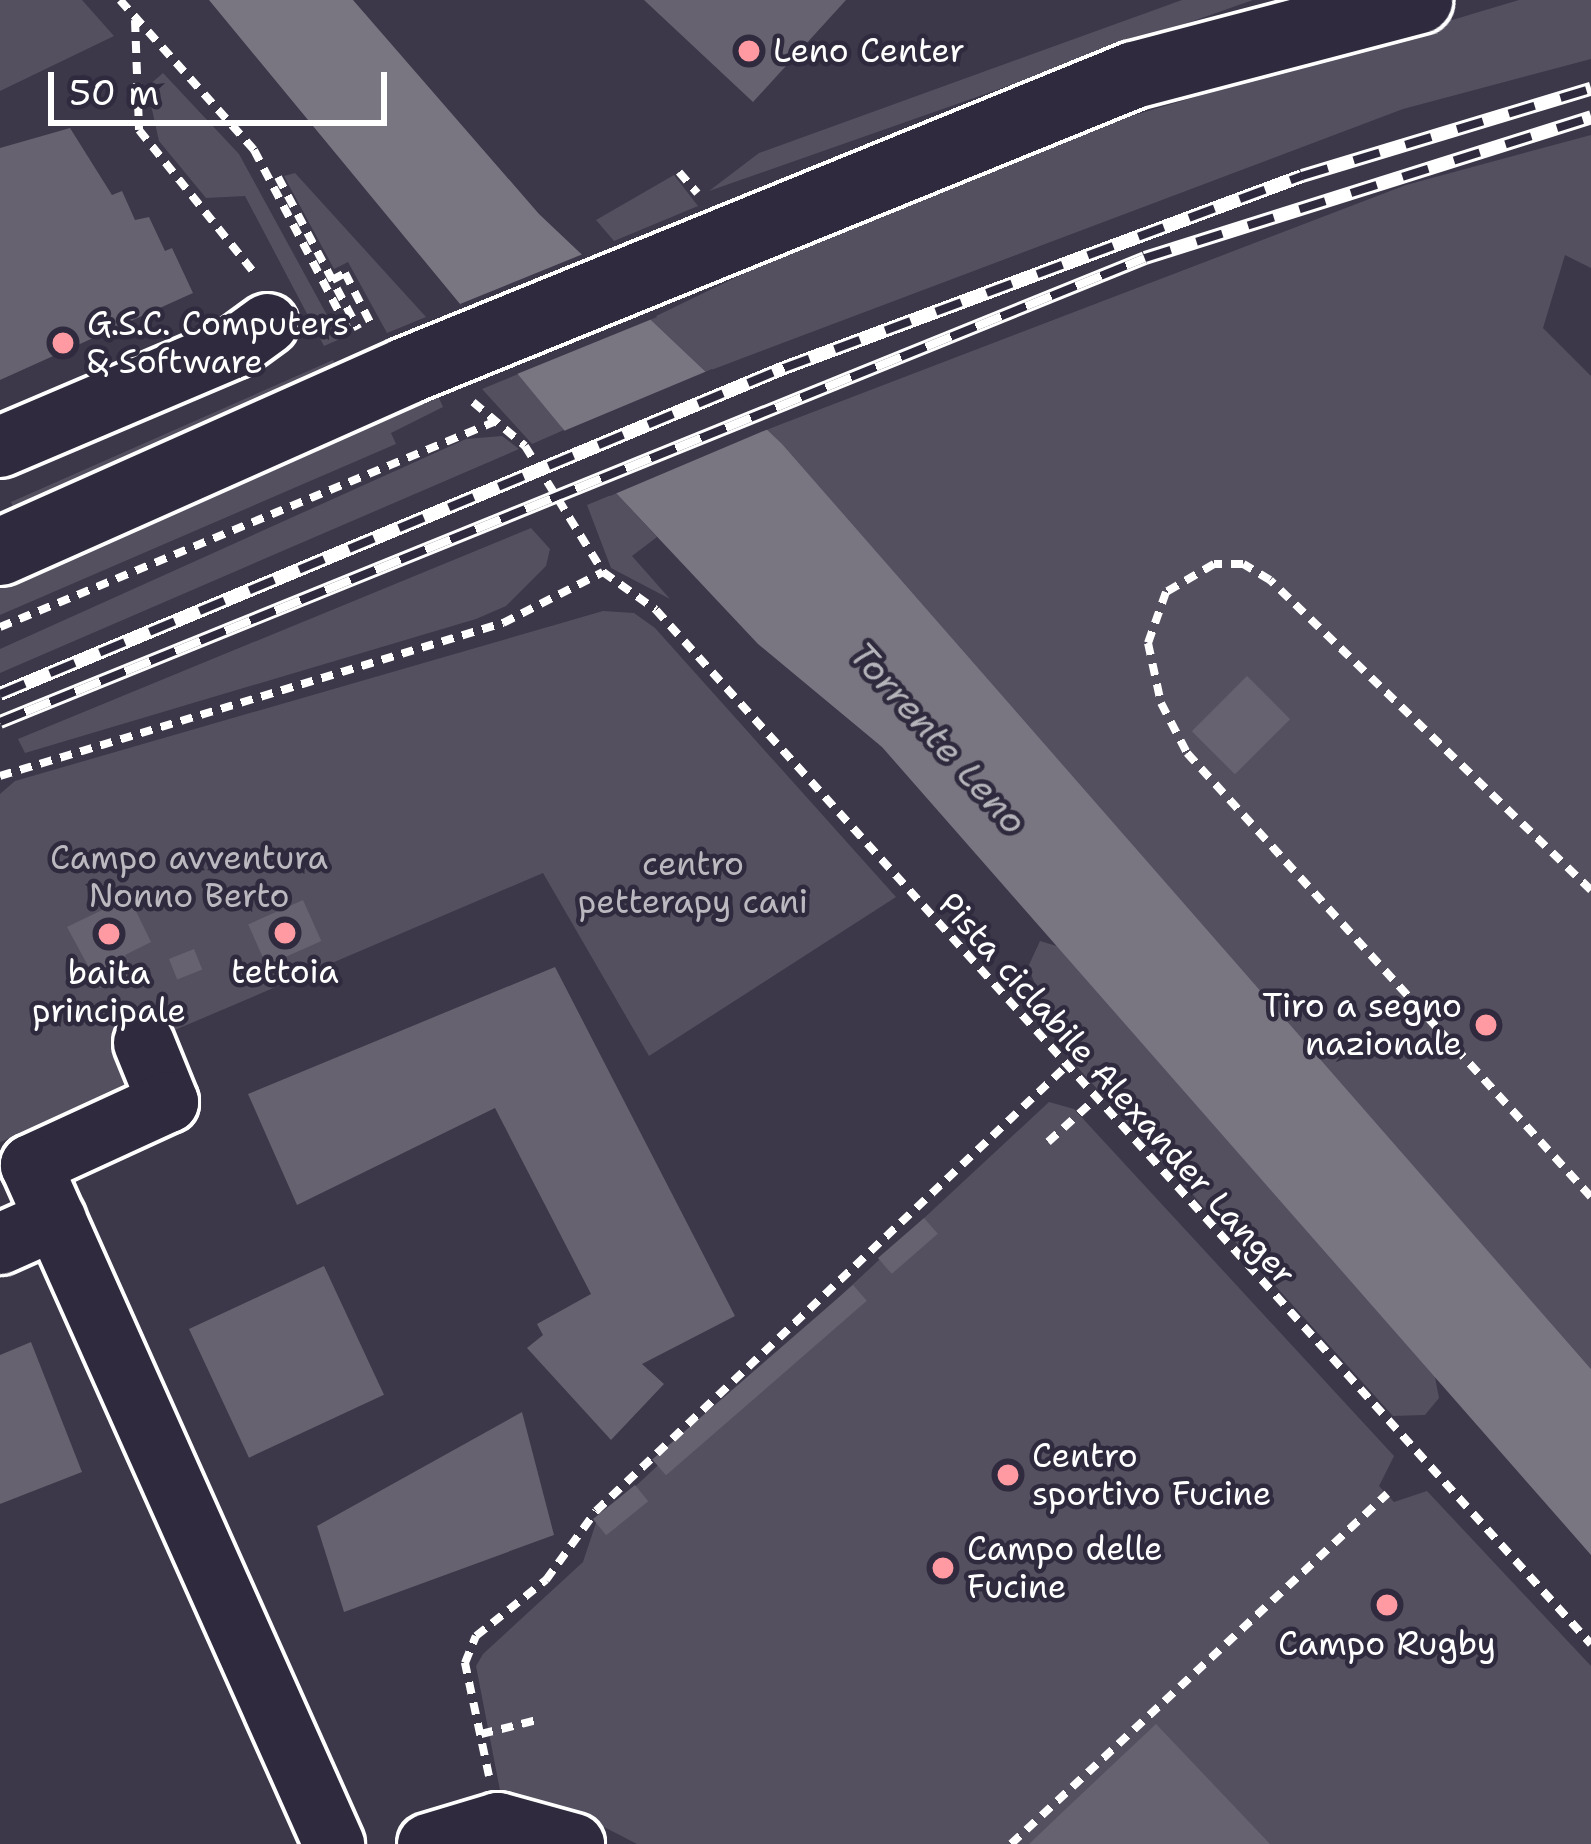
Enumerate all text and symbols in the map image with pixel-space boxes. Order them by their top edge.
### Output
place label: Leno Center [773,31,965,71]
marker: Leno Center [736,38,762,64]
scale bar [54,48,393,122]
text: 50 m [69,68,159,117]
place label: G.S.C. Computers & Software [87,304,349,382]
marker: G.S.C. Computers & Software [50,330,76,356]
water label: Torrente Leno [840,633,1036,843]
park label: Campo avventura Nonno Berto [50,838,328,916]
park label: centro petterapy cani [578,844,808,922]
street label: Pista ciclabile Alexander Langer [930,885,1304,1293]
marker: tettoia [272,920,298,946]
marker: baita principale [96,921,122,947]
place label: tettoia [231,952,339,992]
place label: baita principale [32,953,186,1031]
place label: Tiro a segno nazionale [1262,986,1462,1064]
marker: Tiro a segno nazionale [1473,1012,1499,1038]
place label: Centro sportivo Fucine [1032,1436,1271,1514]
marker: Centro sportivo Fucine [995,1462,1021,1488]
place label: Campo delle Fucine [967,1529,1163,1607]
marker: Campo delle Fucine [930,1555,956,1581]
marker: Campo Rugby [1374,1592,1400,1618]
place label: Campo Rugby [1278,1624,1496,1664]

